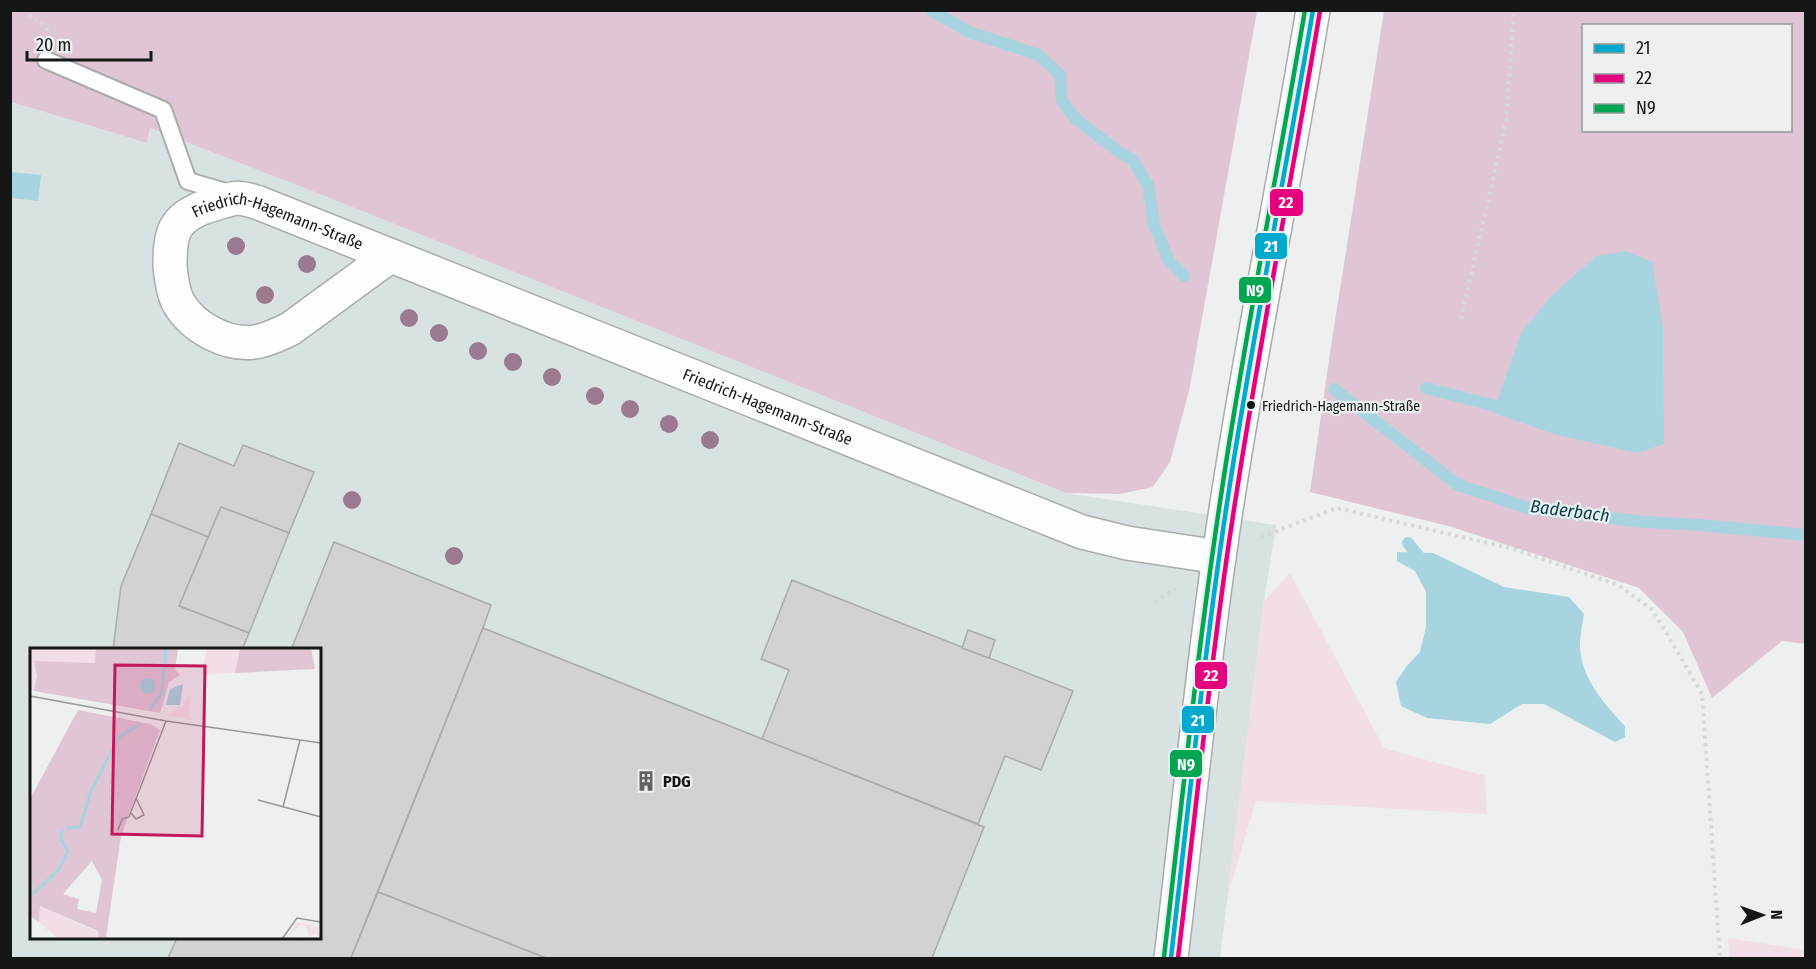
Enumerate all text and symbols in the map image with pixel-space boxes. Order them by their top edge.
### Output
scale bar [27,24,152,62]
legend [1582,24,1792,132]
text: 20 m [36,34,71,56]
text: 21 [1636,37,1651,59]
text: 22 [1636,67,1652,89]
text: N9 [1636,97,1656,119]
line badge: 22 [1269,188,1304,217]
street label: Friedrich-Hagemann-Straße [189,189,366,254]
text: 22 [1278,193,1294,212]
line badge: 21 [1254,232,1288,260]
text: 21 [1263,237,1278,256]
line badge: N9 [1238,276,1272,304]
text: N9 [1246,281,1264,300]
street label: Friedrich-Hagemann-Straße [680,364,855,449]
place label: Friedrich-Hagemann-Straße [1262,398,1420,415]
marker: Friedrich-Hagemann-Straße [1245,399,1257,411]
water label: Baderbach [1529,495,1611,527]
inset map [30,648,321,939]
line badge: 22 [1194,661,1228,690]
text: 22 [1203,666,1219,685]
line badge: 21 [1181,705,1215,734]
text: 21 [1190,711,1205,730]
line badge: N9 [1169,749,1203,778]
text: N9 [1177,755,1195,774]
building icon: PDG [634,769,658,793]
place label: PDG [663,772,691,791]
north arrow [1732,885,1792,945]
text: N [1767,910,1786,920]

